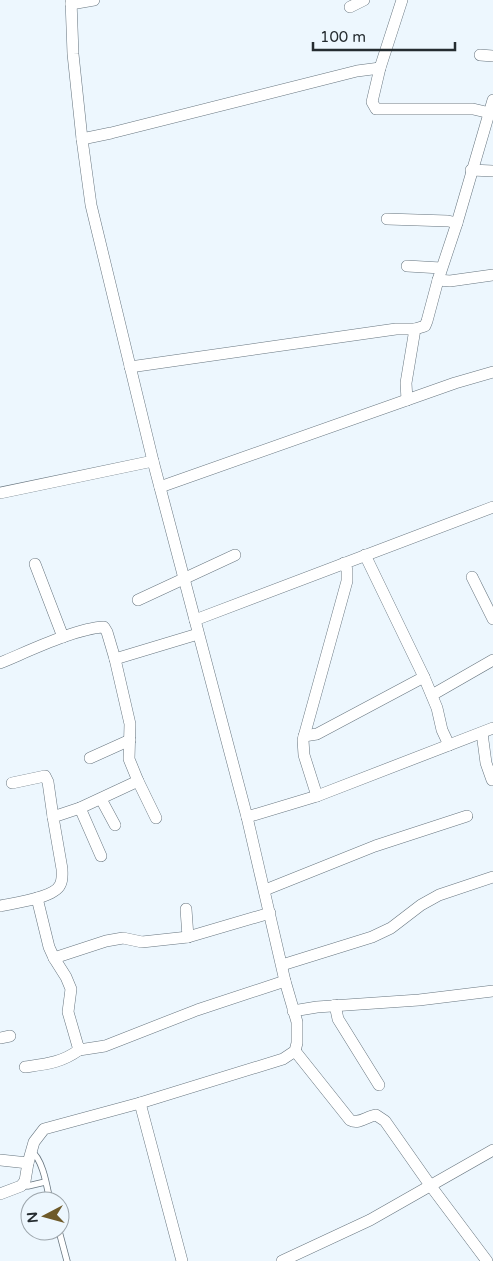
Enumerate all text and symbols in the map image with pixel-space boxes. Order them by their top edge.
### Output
scale bar [313,20,456,52]
text: 100 m [320,28,366,46]
north arrow [20,1191,70,1241]
text: N [24,1211,42,1224]

